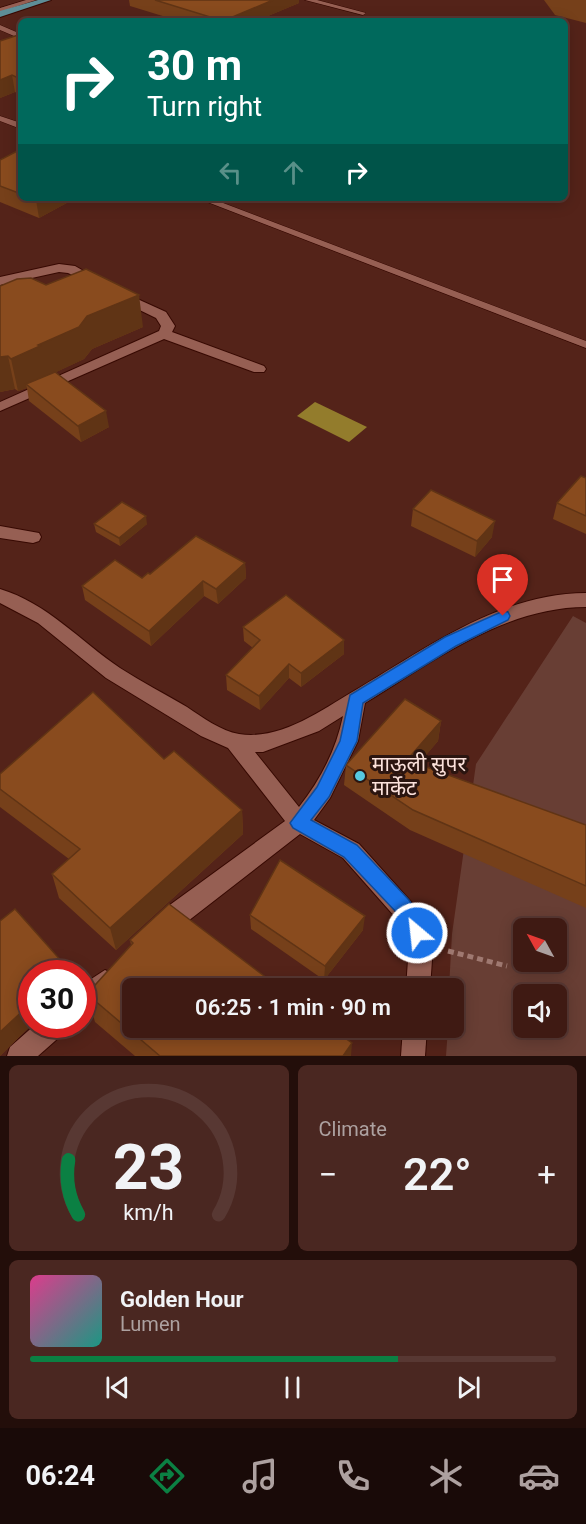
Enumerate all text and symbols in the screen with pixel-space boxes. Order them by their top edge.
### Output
text: 30 m [147,41,242,90]
icon: right [48,42,126,120]
text: Turn right [147,91,262,123]
icon: left [214,156,247,189]
icon: ahead [277,156,310,189]
icon: right [340,156,373,189]
pin [477,554,528,616]
icon: arrive [486,563,519,596]
place label: माऊली सुपर मार्केट [372,752,466,800]
marker: माऊली सुपर मार्केट [353,769,367,783]
position arrow [385,901,449,965]
north arrow [513,918,567,972]
map controls [513,918,567,1038]
speed limit sign: 30 [18,960,96,1038]
button: sound [513,984,567,1038]
text: 06:25 · 1 min · 90 m [195,995,391,1020]
text: Climate [319,1117,387,1141]
text: 23 [113,1131,185,1204]
text: 22° [403,1148,472,1201]
text: − [319,1155,337,1194]
text: + [537,1155,556,1194]
text: km/h [124,1200,174,1225]
text: Golden Hour [120,1287,244,1312]
text: Lumen [120,1312,181,1336]
icon: previous [101,1371,134,1404]
icon: pause [276,1371,309,1404]
icon: next [452,1371,485,1404]
icon: directions [146,1455,188,1497]
icon: music [239,1455,281,1497]
icon: phone [332,1455,374,1497]
icon: climate [425,1455,467,1497]
icon: car [518,1455,560,1497]
text: 06:24 [26,1460,95,1492]

